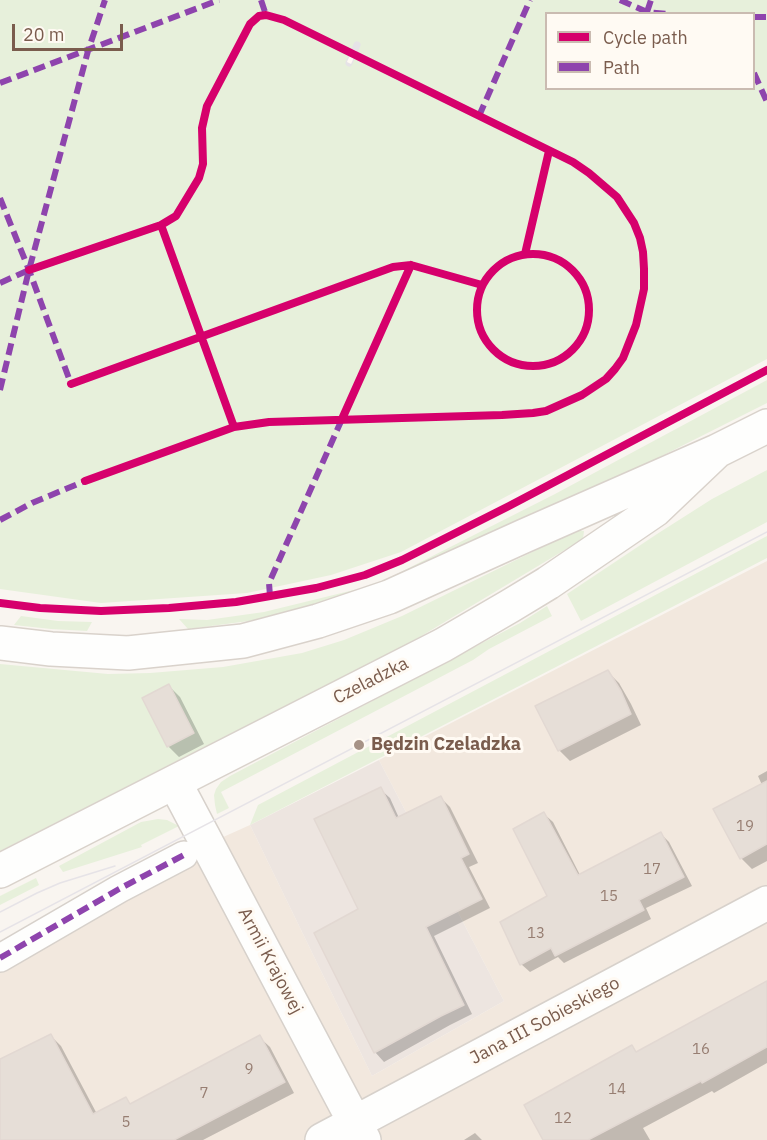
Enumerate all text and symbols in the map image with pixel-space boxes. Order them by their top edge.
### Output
scale bar [15,12,126,50]
legend [545,12,755,90]
text: 20 m [23,23,65,46]
text: Cycle path [603,26,688,49]
text: Path [603,56,640,79]
street label: Czeladzka [330,653,412,709]
place label: Będzin Czeladzka [371,734,521,756]
marker: Będzin Czeladzka [352,738,366,752]
house number: 19 [736,818,754,836]
house number: 17 [643,861,661,879]
house number: 15 [600,888,618,906]
street label: Armii Krajowej [233,904,307,1018]
house number: 13 [527,925,545,943]
street label: Jana III Sobieskiego [467,972,623,1070]
house number: 16 [692,1041,710,1059]
house number: 9 [245,1061,253,1079]
house number: 14 [608,1081,626,1099]
house number: 7 [200,1085,208,1103]
house number: 12 [554,1110,572,1128]
house number: 5 [122,1114,130,1132]

